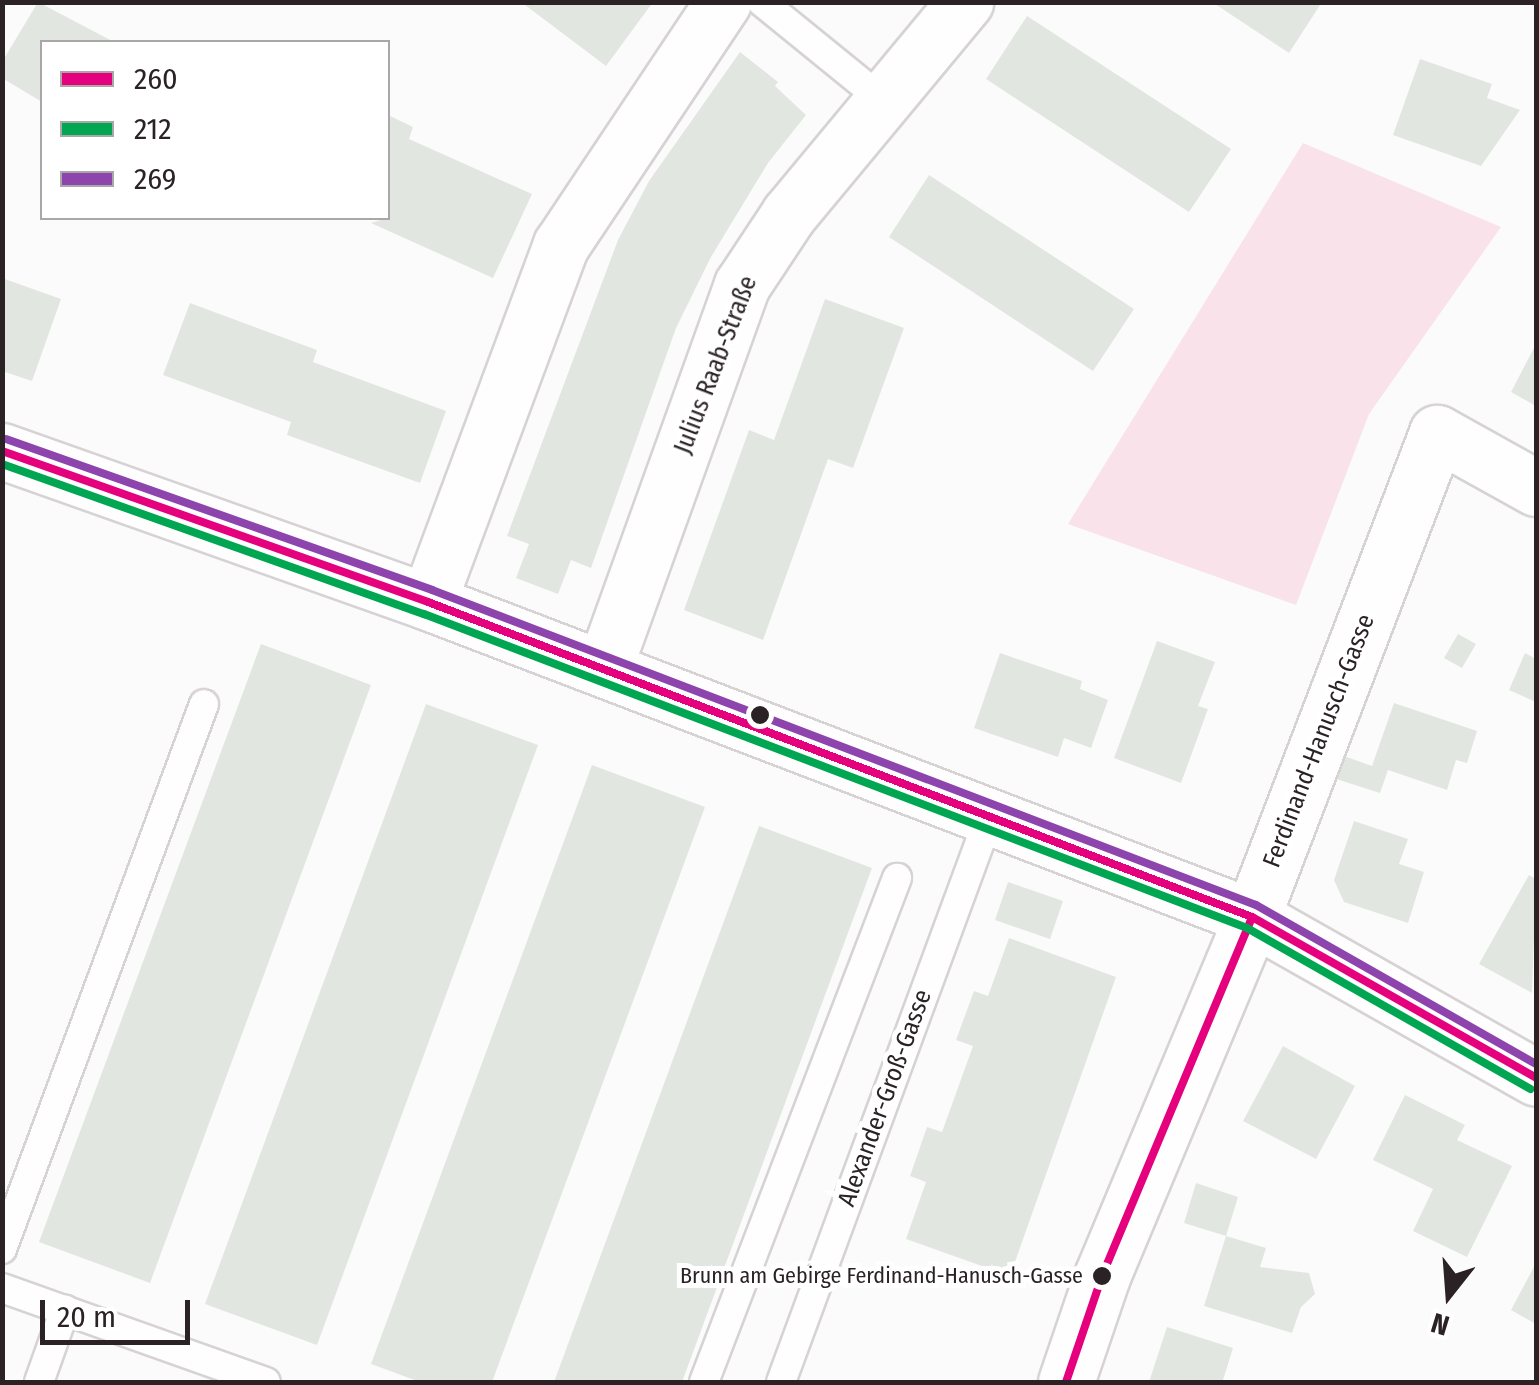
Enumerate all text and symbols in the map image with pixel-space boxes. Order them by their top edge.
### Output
legend [40,40,390,220]
text: 260 [134,61,178,97]
text: 212 [134,111,172,147]
text: 269 [134,161,176,197]
street label: Julius Raab-Straße [668,272,764,458]
street label: Ferdinand-Hanusch-Gasse [1257,610,1381,872]
unlabelled marker [750,705,770,725]
street label: Alexander-Groß-Gasse [832,986,938,1210]
north arrow [1399,1245,1499,1345]
place label: Brunn am Gebirge Ferdinand-Hanusch-Gasse [680,1263,1083,1289]
marker: Brunn am Gebirge Ferdinand-Hanusch-Gasse [1092,1266,1112,1286]
scale bar [45,1280,195,1342]
text: 20 m [57,1299,116,1335]
text: N [1427,1306,1453,1342]

